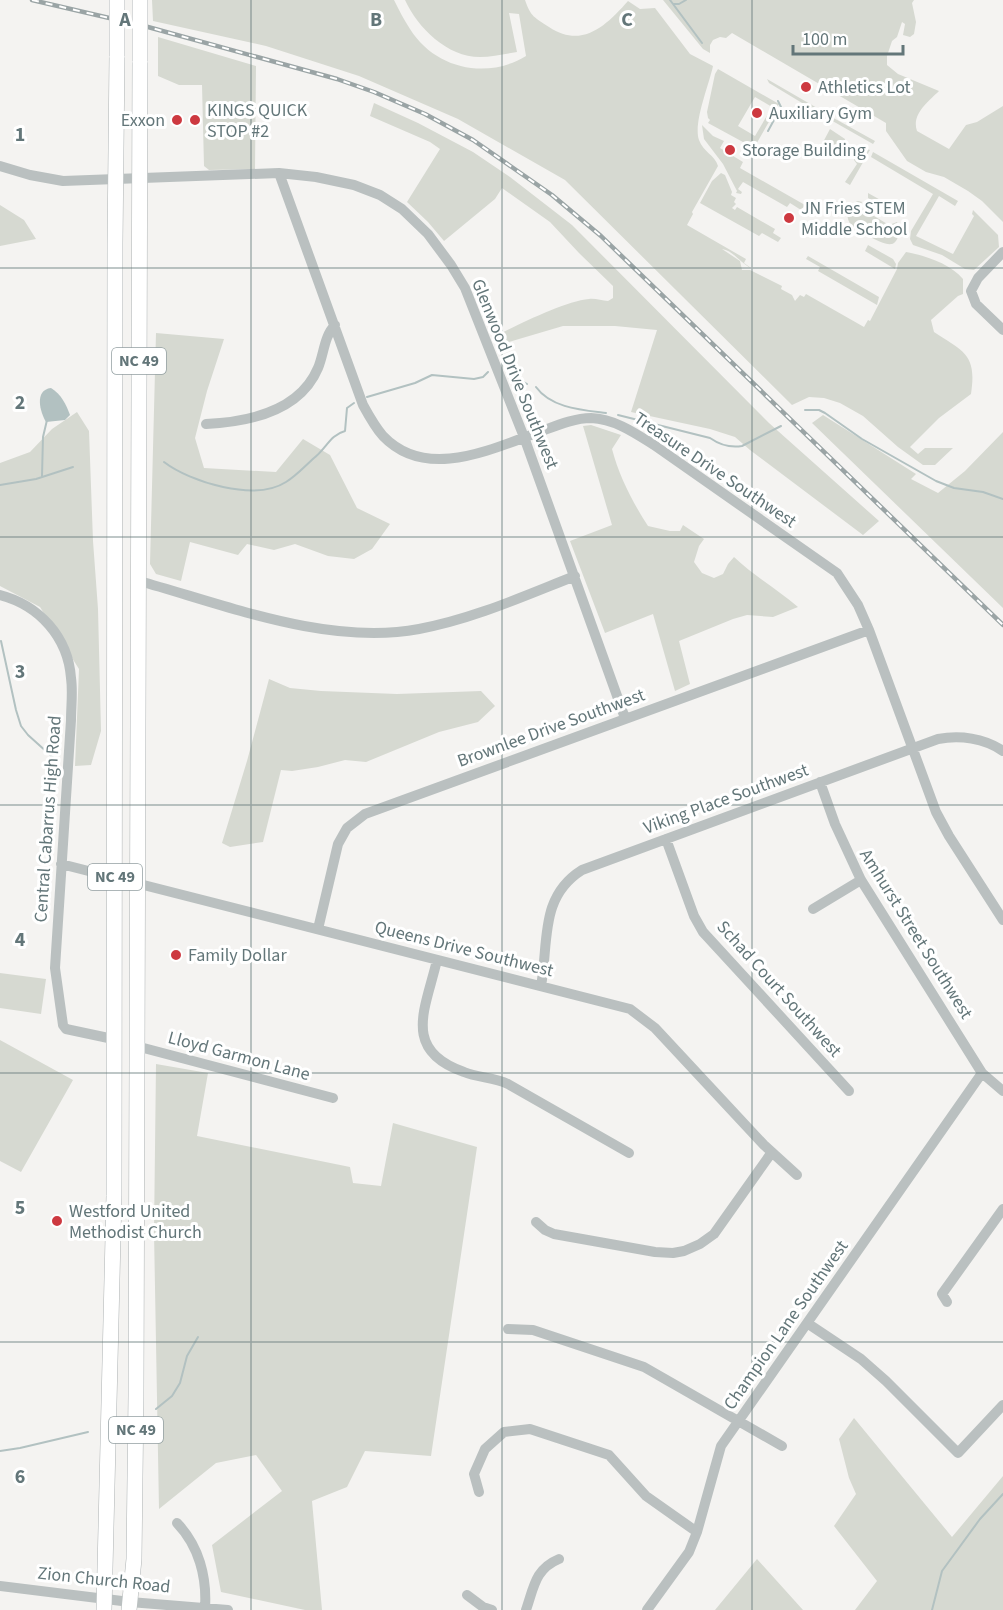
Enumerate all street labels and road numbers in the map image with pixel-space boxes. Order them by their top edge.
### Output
street label: Glenwood Drive Southwest [465,275,565,473]
road number: NC 49 [112,348,166,374]
street label: Treasure Drive Southwest [629,406,801,534]
street label: Brownlee Drive Southwest [454,682,648,774]
street label: Central Cabarrus High Road [28,715,68,923]
street label: Viking Place Southwest [640,758,812,840]
street label: Amhurst Street Southwest [853,844,979,1024]
road number: NC 49 [88,864,142,890]
street label: Queens Drive Southwest [372,915,556,983]
street label: Schad Court Southwest [711,915,847,1063]
street label: Lloyd Garmon Lane [165,1025,313,1087]
street label: Champion Lane Southwest [718,1235,854,1415]
road number: NC 49 [109,1417,163,1443]
street label: Zion Church Road [36,1561,172,1599]

